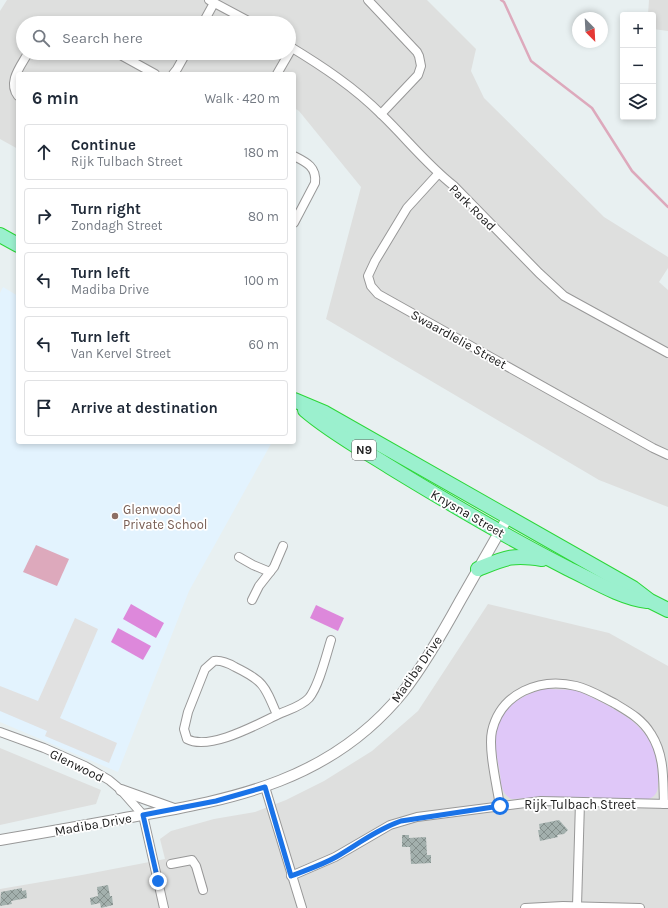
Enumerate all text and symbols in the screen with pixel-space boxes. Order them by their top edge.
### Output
north arrow [572,12,608,48]
map controls [620,12,656,120]
button: + [620,12,656,48]
search box [16,16,296,60]
icon: search [30,27,52,49]
text: Search here [62,29,143,47]
button: − [620,48,656,84]
button: layers [620,84,656,120]
text: 6 min [32,88,79,108]
text: Walk · 420 m [204,91,280,106]
text: Continue [71,136,136,154]
icon: ahead [33,141,55,163]
text: 180 m [244,145,279,160]
text: Rijk Tulbach Street [71,154,183,169]
street label: Park Road [446,181,499,234]
text: Turn right [71,200,141,218]
icon: right [33,205,55,227]
text: 80 m [248,209,279,224]
text: Zondagh Street [71,218,162,233]
text: Turn left [71,264,130,282]
icon: left [33,269,55,291]
text: 100 m [244,273,279,288]
text: Madiba Drive [71,282,149,297]
street label: Swaardlelie Street [408,307,509,372]
text: Turn left [71,328,130,346]
icon: left [33,333,55,355]
text: 60 m [249,337,279,352]
text: Van Kervel Street [71,346,171,361]
icon: arrive [33,397,55,419]
text: Arrive at destination [71,399,218,417]
road number: N9 [352,440,376,460]
street label: Knysna Street [428,486,507,541]
place label: Glenwood Private School [123,502,207,532]
marker: Glenwood Private School [110,511,120,521]
street label: Madiba Drive [388,633,445,706]
street label: Glenwood [47,746,106,785]
route start [491,797,509,815]
street label: Rijk Tulbach Street [524,797,636,812]
street label: Madiba Drive [53,810,133,839]
route end [149,872,167,890]

